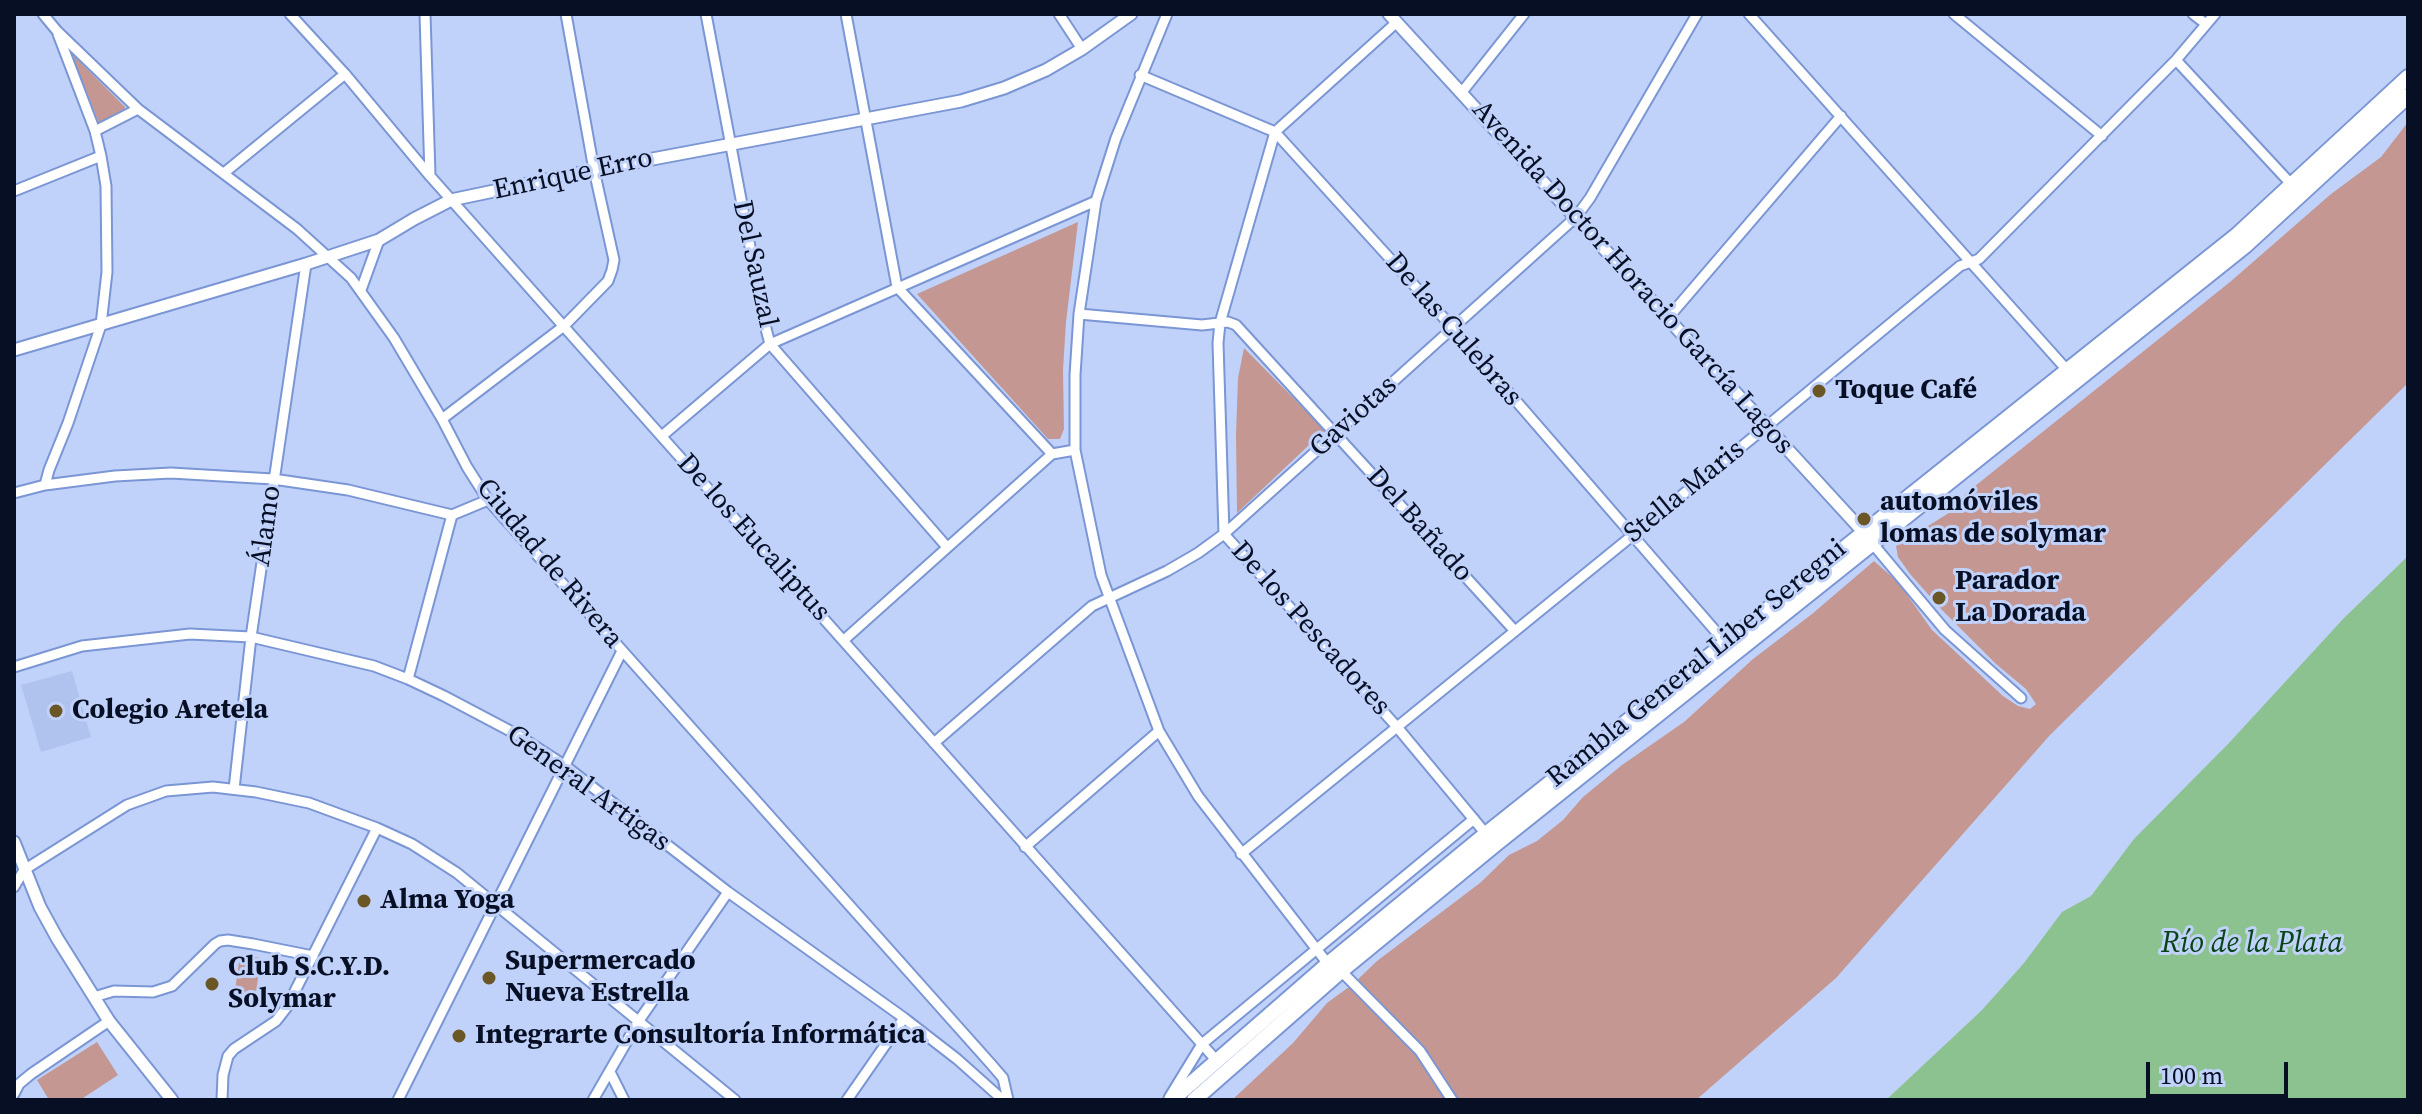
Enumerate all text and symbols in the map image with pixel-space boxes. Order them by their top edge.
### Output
street label: Avenida Doctor Horacio García Lagos [1464,94,1800,462]
street label: Enrique Erro [490,142,656,208]
street label: Del Sauzal [724,197,784,331]
street label: De las Culebras [1377,247,1529,413]
street label: Gaviotas [1303,369,1405,465]
place label: Toque Café [1835,374,1977,408]
marker: Toque Café [1810,382,1828,400]
street label: Stella Maris [1618,433,1752,551]
street label: De los Eucaliptus [669,447,837,629]
street label: Del Bañado [1359,461,1479,589]
street label: Ciudad de Rivera [468,472,630,656]
street label: Álamo [245,483,289,569]
place label: automóviles lomas de solymar [1880,486,2106,552]
marker: automóviles lomas de solymar [1855,510,1873,528]
street label: Rambla General Liber Seregni [1540,533,1854,795]
street label: De los Pescadores [1223,535,1397,723]
place label: Parador La Dorada [1955,565,2086,631]
marker: Parador La Dorada [1930,589,1948,607]
place label: Colegio Aretela [72,694,268,728]
marker: Colegio Aretela [47,702,65,720]
street label: General Artigas [500,718,676,860]
place label: Alma Yoga [380,884,515,918]
marker: Alma Yoga [355,892,373,910]
water label: Río de la Plata [2161,926,2343,962]
place label: Supermercado Nueva Estrella [505,945,696,1011]
place label: Club S.C.Y.D. Solymar [228,951,390,1017]
marker: Supermercado Nueva Estrella [480,969,498,987]
marker: Club S.C.Y.D. Solymar [203,975,221,993]
place label: Integrarte Consultoría Informática [475,1019,926,1053]
marker: Integrarte Consultoría Informática [450,1027,468,1045]
scale bar [2150,1046,2292,1096]
text: 100 m [2160,1059,2223,1092]

